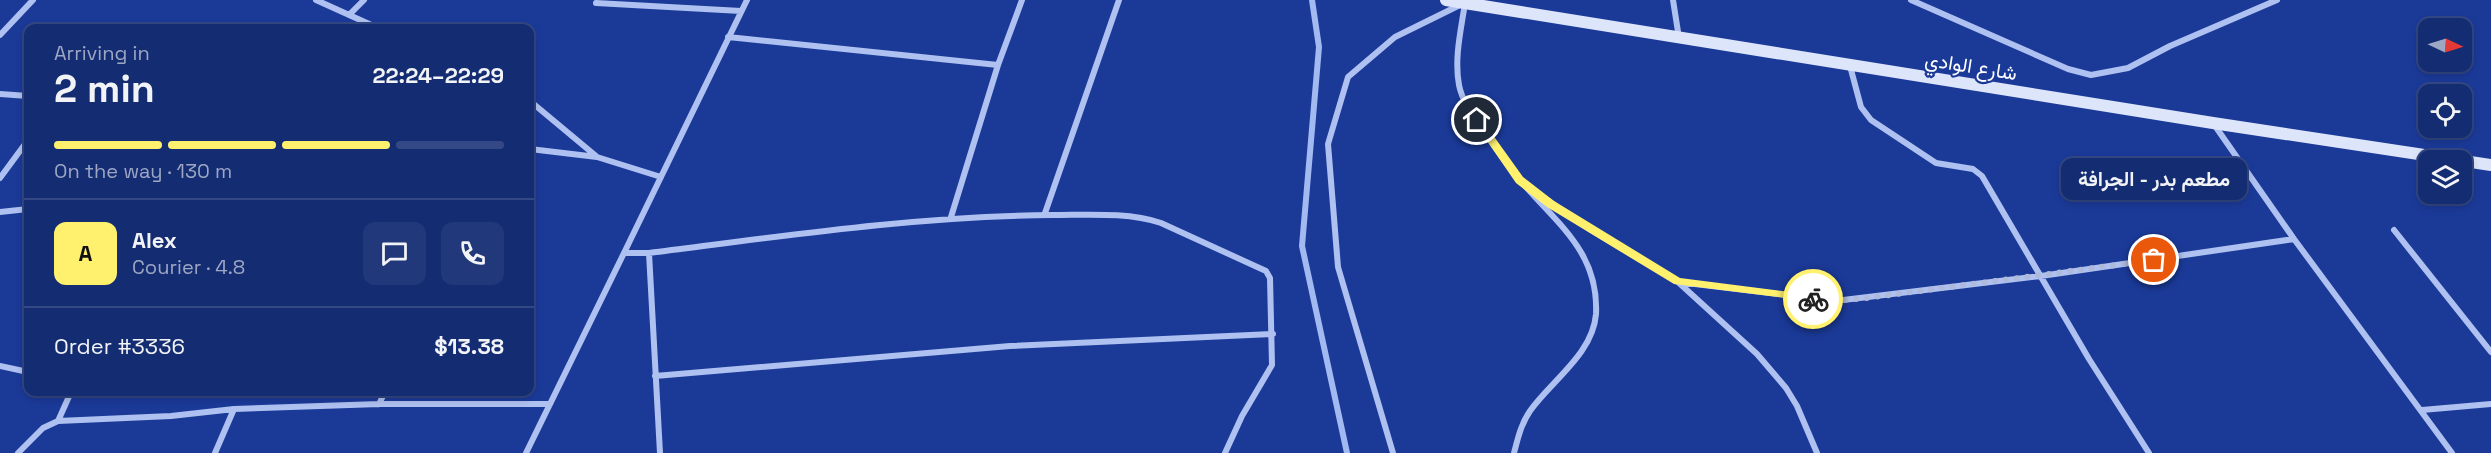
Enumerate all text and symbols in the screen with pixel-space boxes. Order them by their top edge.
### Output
north arrow [2418,18,2472,72]
map controls [2418,18,2472,204]
text: Arriving in [54,40,150,66]
street label: شارع الوادي [1922,46,2019,90]
text: 22:24–22:29 [372,61,504,89]
text: 2 min [54,64,155,113]
button: locate [2418,84,2472,138]
pin [1451,94,1502,145]
icon: home [1460,103,1493,136]
button: layers [2418,150,2472,204]
text: On the way · 130 m [54,158,232,184]
callout: مطعم بدر - الجرافة [2061,158,2247,200]
text: مطعم بدر - الجرافة [2078,166,2230,192]
button: chat [363,222,426,285]
button: phone [441,222,504,285]
text: Alex [132,226,177,254]
pin [2128,234,2179,285]
text: A [79,239,92,267]
icon: bag [2137,243,2170,276]
text: Courier · 4.8 [132,254,245,280]
courier [1783,269,1843,329]
icon: bike [1797,283,1830,316]
text: Order #3336 [54,332,185,360]
text: $13.38 [434,332,504,360]

